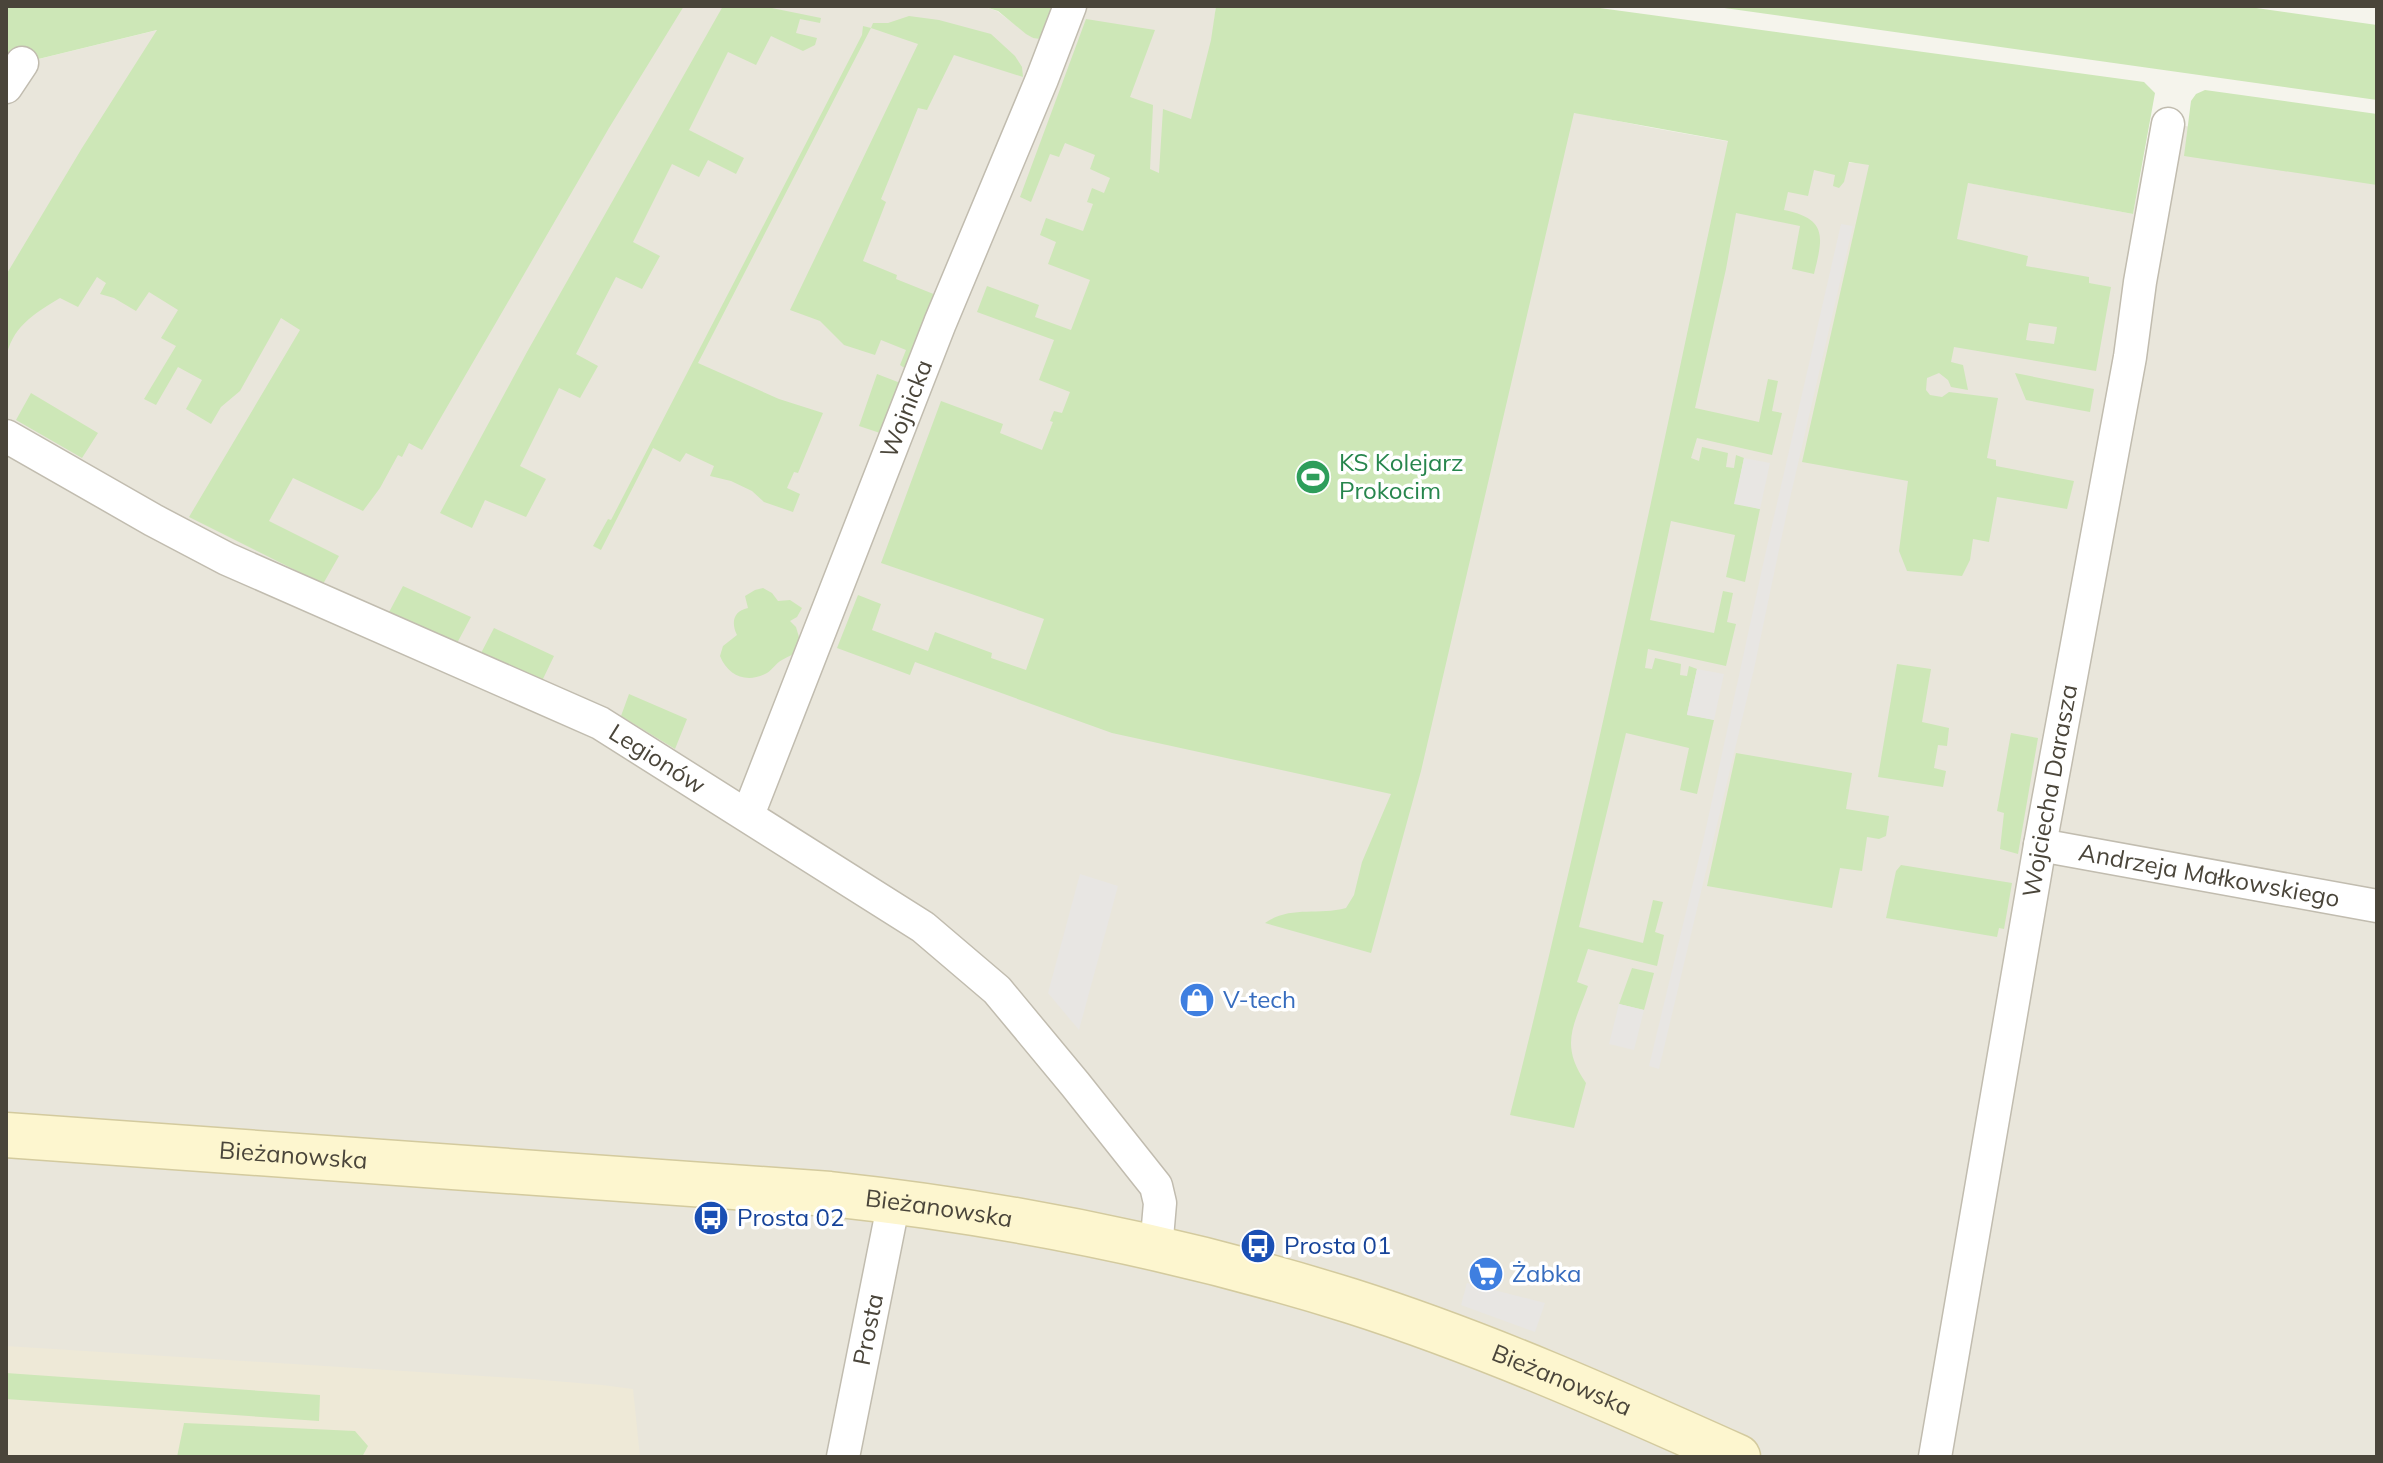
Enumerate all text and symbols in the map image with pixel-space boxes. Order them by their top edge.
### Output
street label: Wojnicka [873,355,938,462]
place label: KS Kolejarz Prokocim [1339,447,1464,505]
sports icon: KS Kolejarz Prokocim [1294,458,1332,496]
street label: Wojciecha Darasza [2015,682,2083,900]
street label: Legionów [604,717,712,800]
street label: Andrzeja Małkowskiego [2076,836,2342,913]
shop icon: V-tech [1178,981,1216,1019]
place label: V-tech [1223,984,1296,1014]
street label: Bieżanowska [218,1134,369,1175]
street label: Bieżanowska [864,1182,1015,1233]
bus stop icon: Prosta 02 [692,1199,730,1237]
place label: Prosta 02 [737,1202,844,1232]
bus stop icon: Prosta 01 [1239,1227,1277,1265]
place label: Prosta 01 [1284,1230,1391,1260]
supermarket icon: Żabka [1467,1255,1505,1293]
place label: Żabka [1512,1258,1582,1288]
street label: Prosta [846,1291,889,1368]
street label: Bieżanowska [1488,1337,1637,1422]

